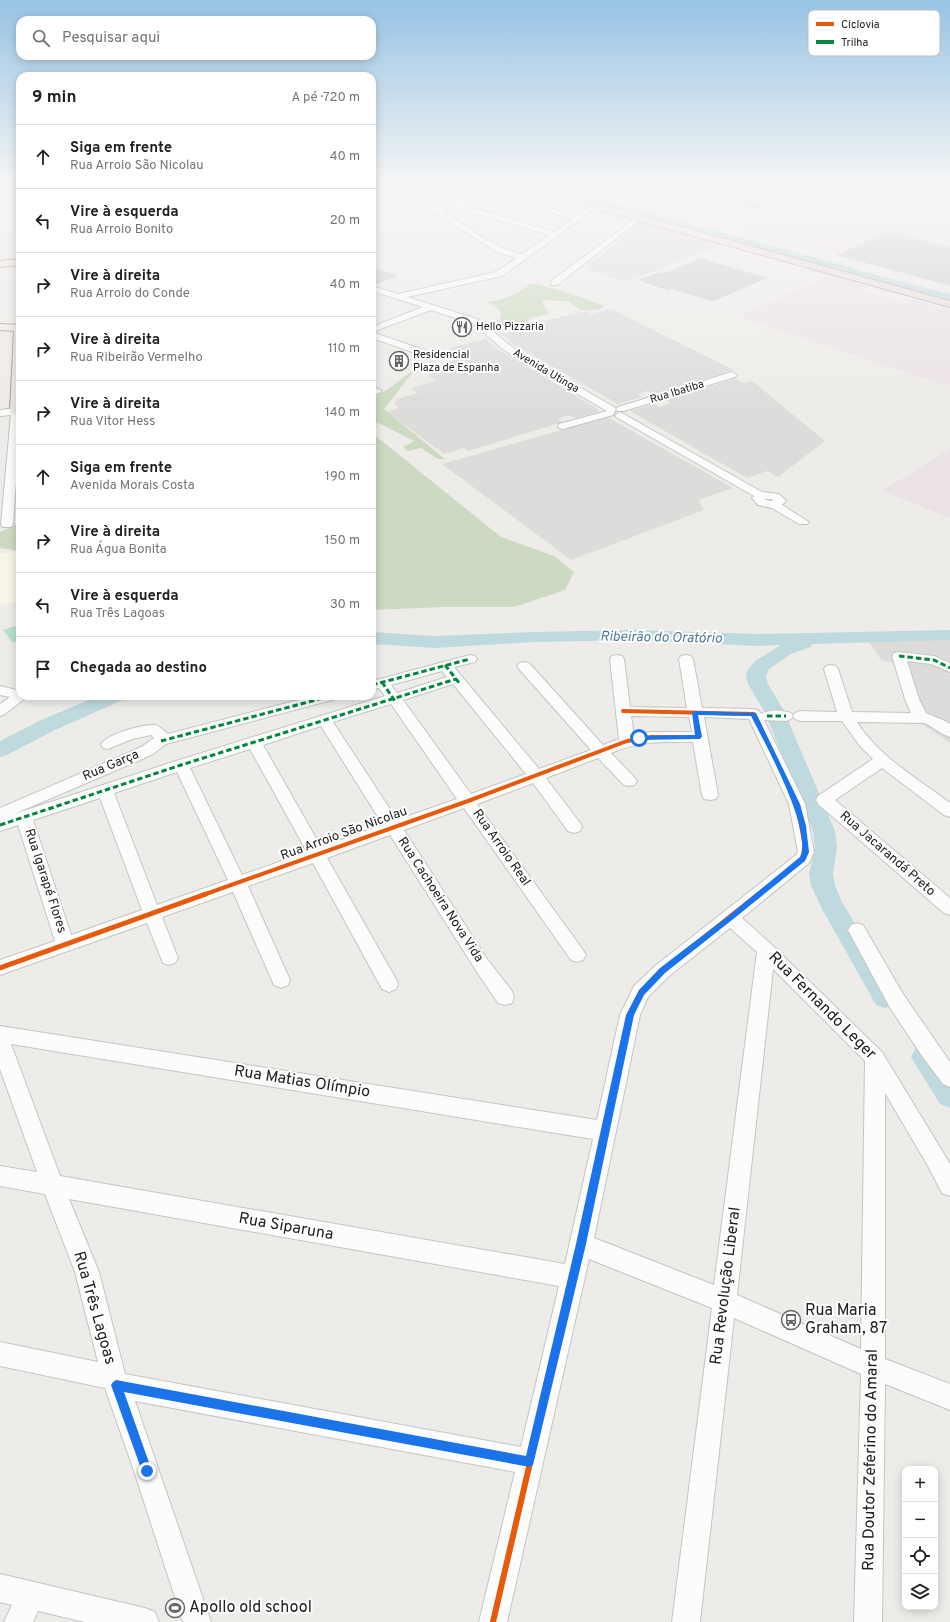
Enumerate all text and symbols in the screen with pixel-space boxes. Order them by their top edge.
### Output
legend [808,10,940,56]
search box [16,16,376,60]
text: Ciclovia [841,18,880,32]
icon: search [30,27,52,49]
text: Pesquisar aqui [62,29,160,48]
text: Trilha [841,36,869,50]
text: 9 min [32,87,76,109]
text: A pé · 720 m [292,90,360,106]
text: Siga em frente [70,139,172,158]
icon: ahead [32,146,54,168]
text: 40 m [330,149,360,165]
text: Rua Arroio São Nicolau [70,158,204,174]
text: Vire à esquerda [70,203,179,222]
icon: left [32,210,54,232]
text: 20 m [330,213,360,229]
text: Rua Arroio Bonito [70,222,173,238]
text: Vire à direita [70,267,160,286]
icon: right [32,274,54,296]
text: 40 m [330,277,360,293]
text: Rua Arroio do Conde [70,286,190,302]
restaurant icon: Hello Pizzaria [451,316,473,338]
place label: Hello Pizzaria [476,320,544,334]
text: Vire à direita [70,331,160,350]
icon: right [32,338,54,360]
text: 110 m [328,341,360,357]
street label: Avenida Utinga [510,346,582,396]
place label: Residencial Plaza de Espanha [413,348,499,375]
text: Rua Ribeirão Vermelho [70,350,203,366]
building icon: Residencial Plaza de Espanha [388,350,410,372]
street label: Rua Ibatiba [648,377,706,407]
text: Vire à direita [70,395,160,414]
icon: right [32,402,54,424]
text: 140 m [325,405,360,421]
text: Rua Vitor Hess [70,414,155,430]
text: Siga em frente [70,459,172,478]
icon: ahead [32,466,54,488]
text: 190 m [325,469,360,485]
text: Avenida Morais Costa [70,478,195,494]
text: Vire à direita [70,523,160,542]
icon: right [32,530,54,552]
text: 150 m [325,533,360,549]
text: Rua Água Bonita [70,542,167,558]
text: Vire à esquerda [70,587,179,606]
icon: left [32,594,54,616]
text: 30 m [330,597,360,613]
text: Rua Três Lagoas [70,606,165,622]
water label: Ribeirão do Oratório [600,628,723,648]
icon: arrive [32,658,54,680]
text: Chegada ao destino [70,659,207,678]
route start [630,729,648,747]
street label: Rua Garça [80,747,142,785]
street label: Rua Arroio São Nicolau [279,804,409,864]
street label: Rua Arroio Real [469,806,533,890]
street label: Rua Jacarandá Preto [836,808,938,900]
street label: Rua Igarapé Flores [21,827,69,935]
street label: Rua Cachoeira Nova Vida [394,835,486,965]
street label: Rua Fernando Leger [764,948,880,1064]
street label: Rua Matias Olímpio [233,1061,372,1103]
street label: Rua Revolução Liberal [706,1206,746,1366]
street label: Rua Siparuna [237,1209,335,1245]
street label: Rua Três Lagoas [68,1249,120,1367]
place label: Rua Maria Graham, 87 [805,1301,887,1339]
bus stop icon: Rua Maria Graham, 87 [780,1309,802,1331]
street label: Rua Doutor Zeferino do Amaral [859,1349,883,1571]
route end [138,1462,156,1480]
map controls [902,1466,938,1610]
button: + [902,1466,938,1502]
button: − [902,1502,938,1538]
button: locate [902,1538,938,1574]
button: layers [902,1574,938,1610]
sports icon: Apollo old school [164,1597,186,1619]
place label: Apollo old school [189,1598,312,1618]

